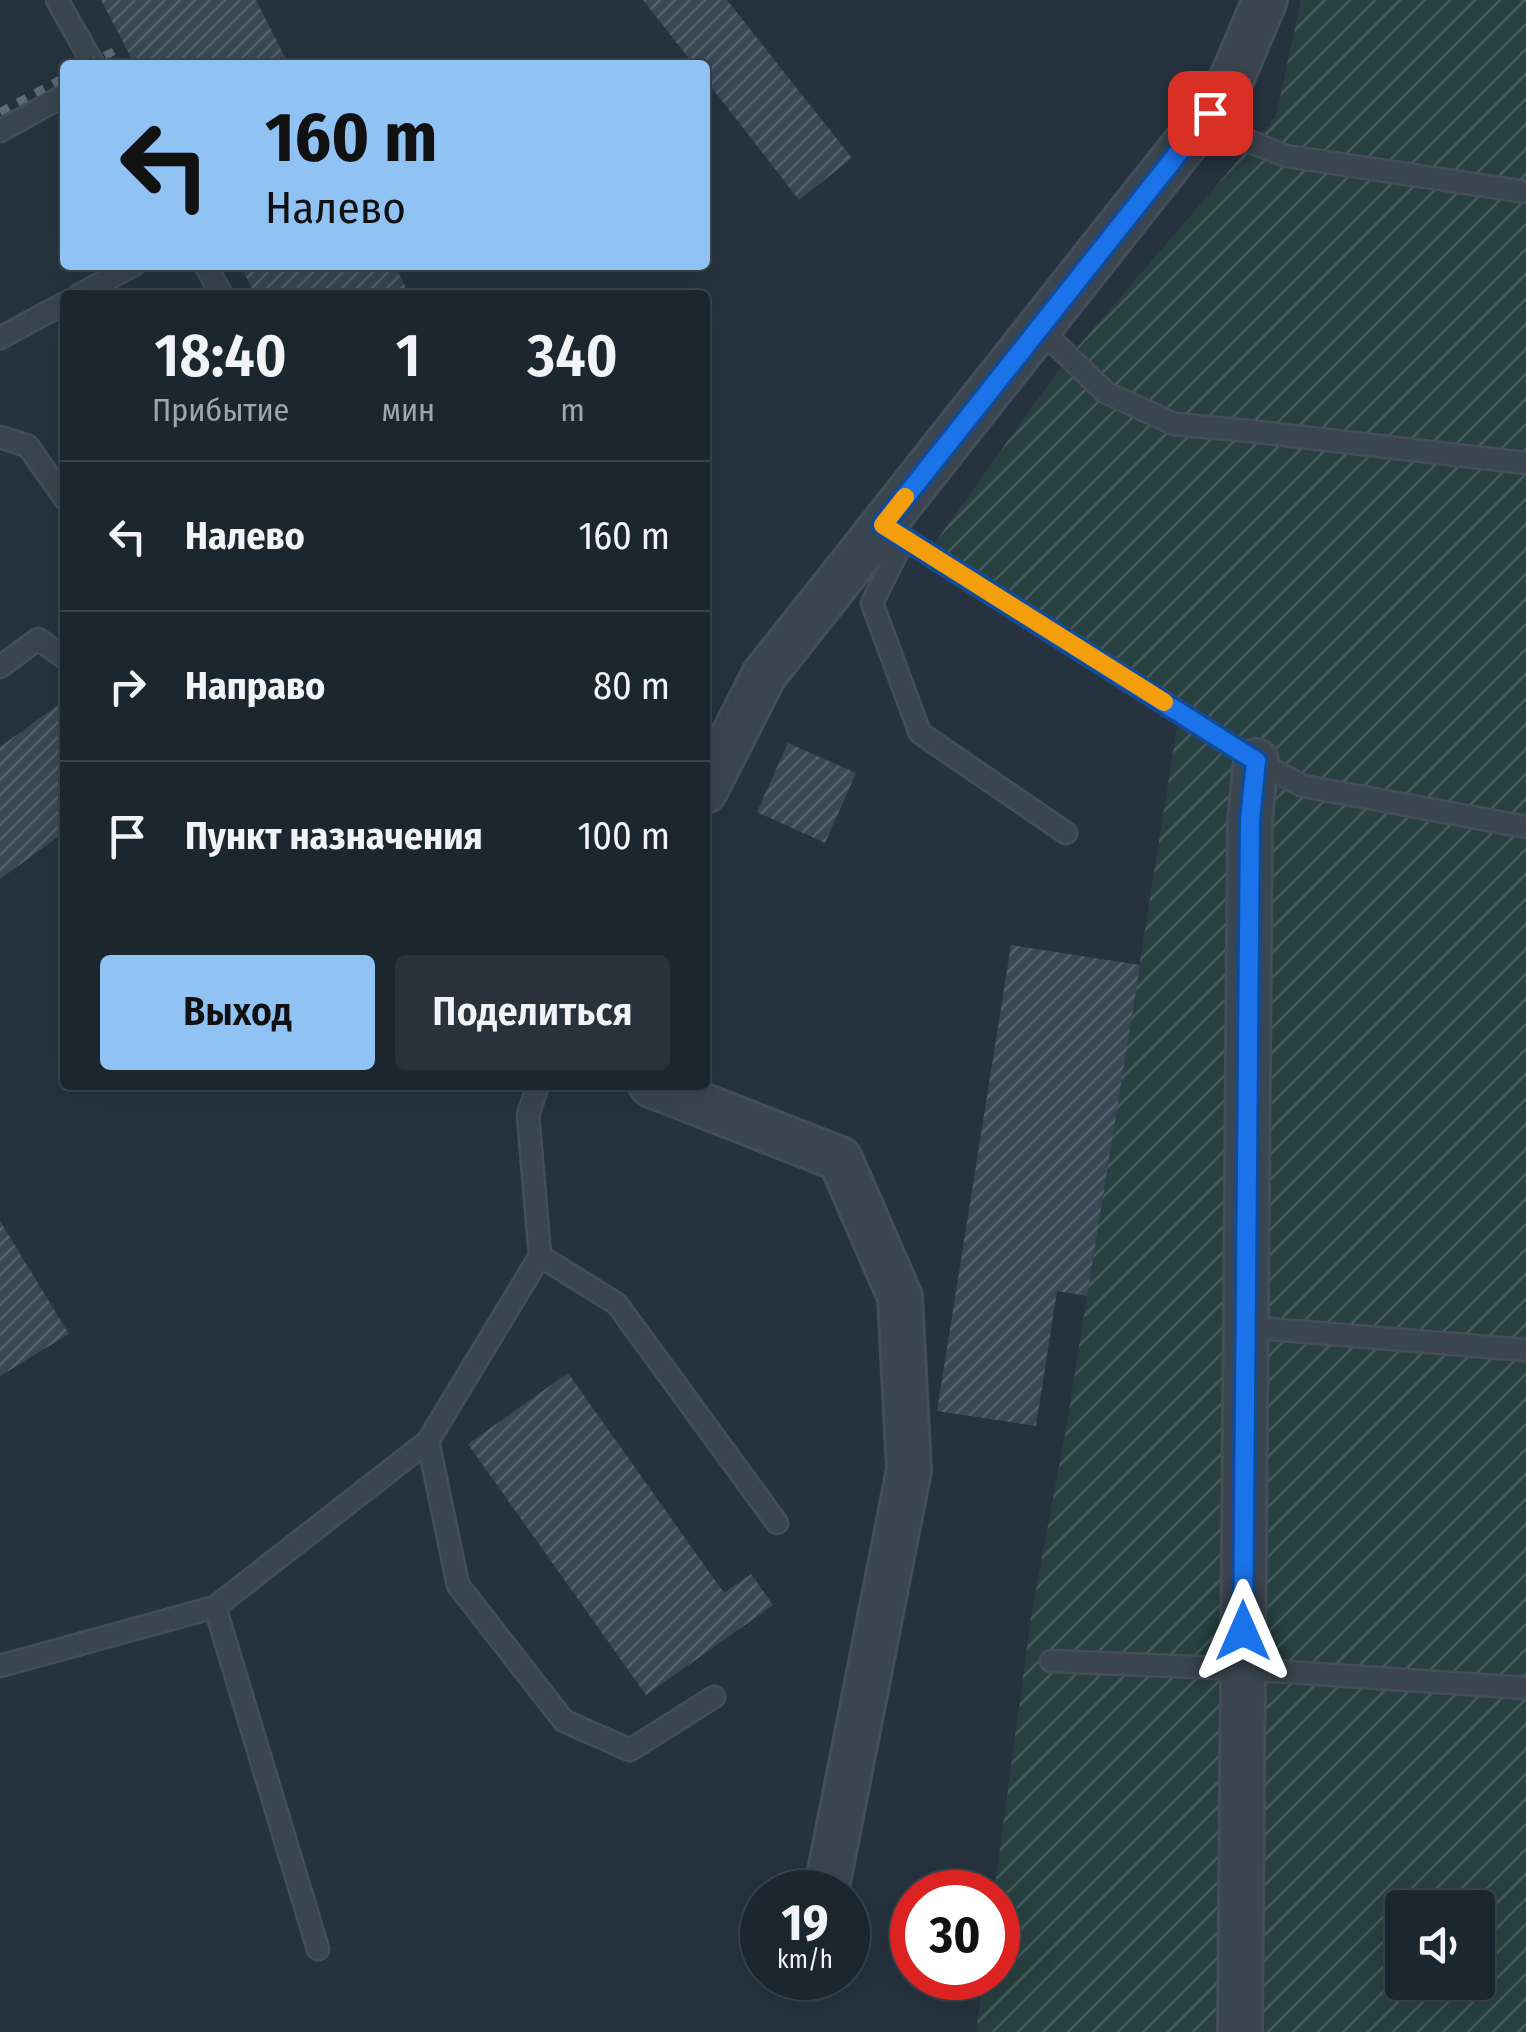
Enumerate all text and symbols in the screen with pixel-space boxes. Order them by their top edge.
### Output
pin [1168,71,1253,156]
icon: arrive [1183,86,1238,141]
text: 160 m [265,96,437,180]
icon: left [100,100,230,230]
text: Налево [265,181,406,235]
text: 18:40 [155,320,287,392]
text: 1 [396,320,421,392]
text: 340 [527,320,618,392]
text: Прибытие [152,391,289,429]
text: мин [381,391,435,429]
text: m [560,391,585,429]
icon: left [100,509,155,564]
text: Налево [185,513,305,559]
text: 160 m [578,513,670,559]
icon: right [100,659,155,714]
text: Направо [185,663,325,709]
text: 80 m [593,663,670,709]
icon: arrive [100,809,155,864]
text: Пункт назначения [185,813,483,859]
text: 100 m [577,813,670,859]
button: Выход [100,955,375,1070]
button: Поделиться [395,955,670,1070]
position arrow [1191,1579,1295,1683]
speed limit sign: 30 [890,1870,1020,2000]
map controls [1385,1890,1495,2000]
button: sound [1385,1890,1495,2000]
text: 19 [781,1893,828,1953]
text: km/h [777,1945,833,1975]

